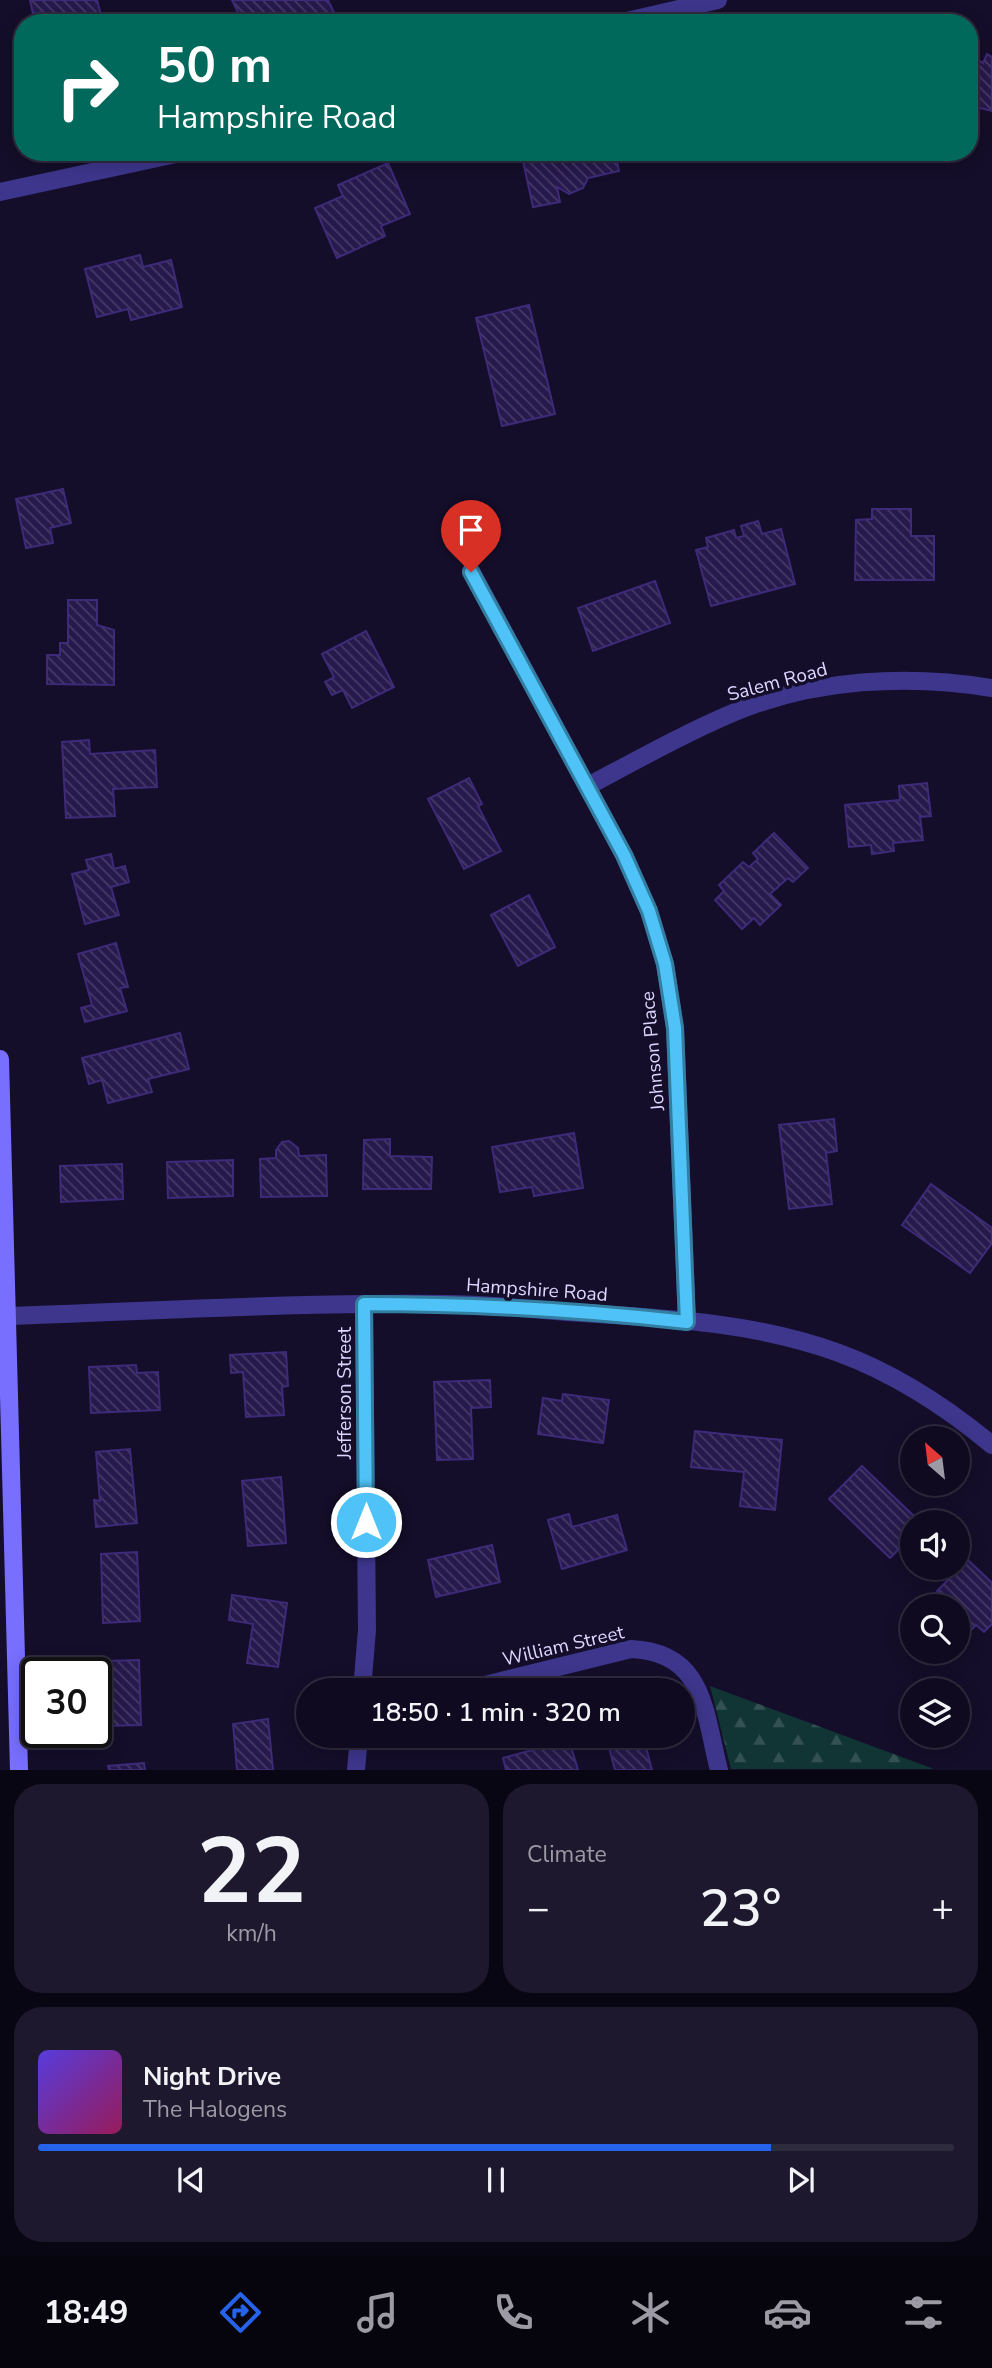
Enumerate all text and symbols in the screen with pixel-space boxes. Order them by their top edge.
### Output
text: 50 m [157,32,272,99]
icon: right [42,42,133,133]
text: Hampshire Road [157,96,396,139]
pin [441,500,501,572]
icon: arrive [452,511,490,549]
street label: Salem Road [724,656,830,708]
street label: Johnson Place [635,990,671,1113]
street label: Hampshire Road [465,1272,609,1308]
street label: Jefferson Street [332,1326,358,1460]
north arrow [900,1426,970,1496]
map controls [900,1426,970,1748]
position arrow [329,1485,403,1559]
button: sound [900,1510,970,1580]
button: search [900,1594,970,1664]
street label: William Street [500,1619,627,1673]
speed limit sign: 30 [21,1657,112,1748]
button: layers [900,1678,970,1748]
text: 18:50 · 1 min · 320 m [370,1695,621,1730]
text: 22 [197,1810,306,1934]
text: Climate [527,1839,607,1870]
text: 23° [700,1873,781,1944]
text: − [527,1883,550,1934]
text: + [931,1883,954,1934]
text: km/h [226,1918,277,1949]
text: Night Drive [143,2059,281,2094]
text: The Halogens [143,2094,287,2125]
icon: previous [172,2161,210,2199]
icon: pause [477,2161,515,2199]
icon: next [782,2161,820,2199]
icon: directions [216,2288,265,2337]
icon: music [353,2288,402,2337]
icon: phone [489,2288,538,2337]
icon: climate [626,2288,675,2337]
icon: car [763,2288,812,2337]
icon: filters [899,2288,948,2337]
text: 18:49 [44,2291,129,2334]

